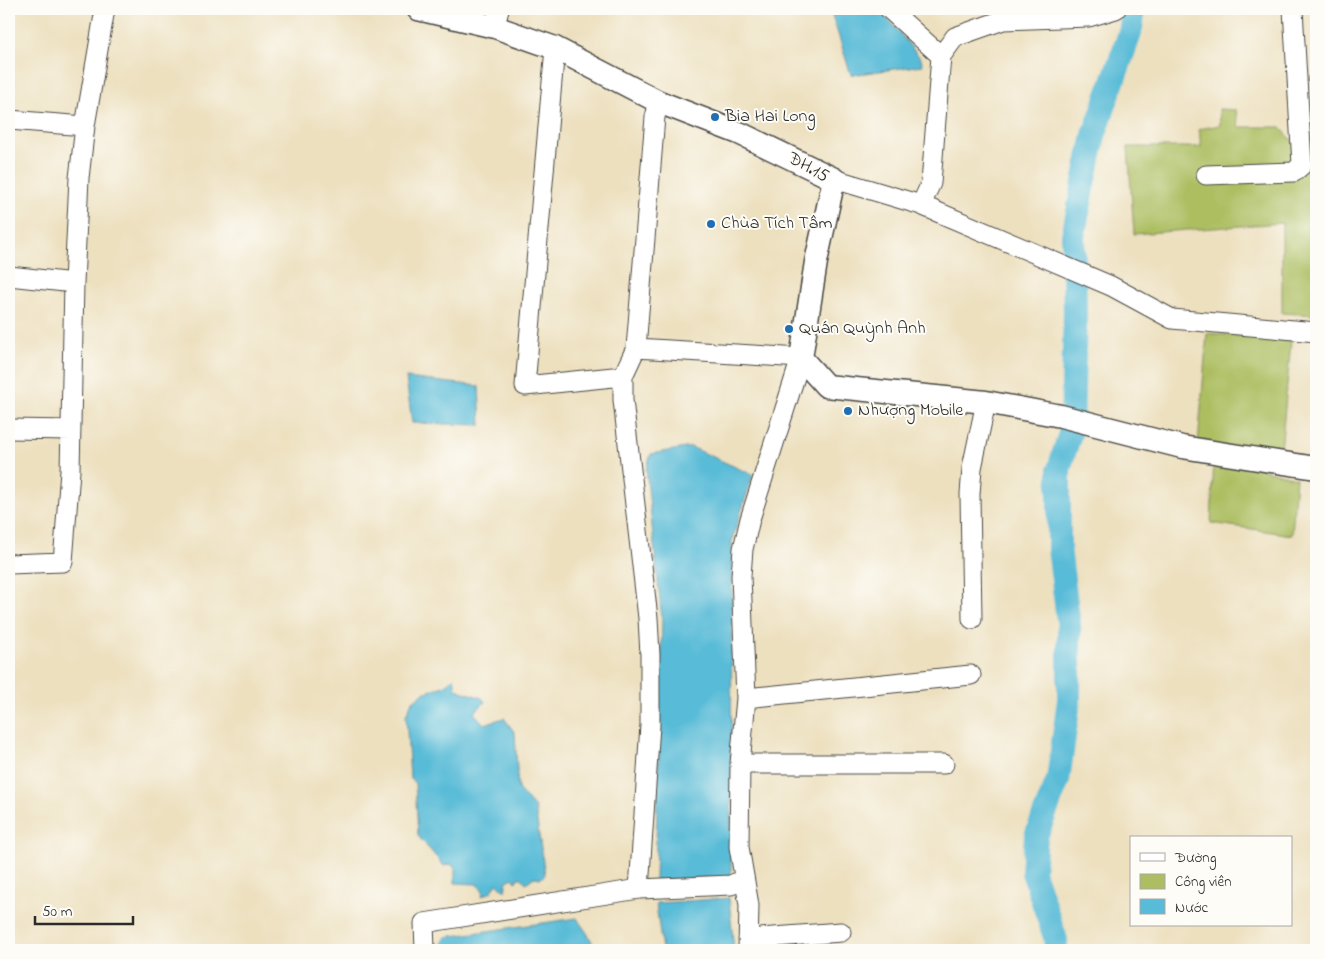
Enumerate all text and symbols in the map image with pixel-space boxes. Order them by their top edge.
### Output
place label: Bia Hai Long [724,104,816,131]
marker: Bia Hai Long [709,111,721,123]
street label: ĐH.15 [782,146,833,190]
place label: Chùa Tích Tâm [721,211,833,237]
marker: Chùa Tích Tâm [705,218,717,230]
place label: Quán Quỳnh Anh [799,316,926,342]
marker: Quán Quỳnh Anh [783,323,795,335]
place label: Nhượng Mobile [858,398,964,425]
marker: Nhượng Mobile [842,405,854,417]
legend [1130,836,1292,926]
text: Đường [1174,847,1217,870]
text: Công viên [1175,871,1232,894]
scale bar [35,894,132,926]
text: Nước [1175,897,1208,919]
text: 50 m [42,901,73,923]

